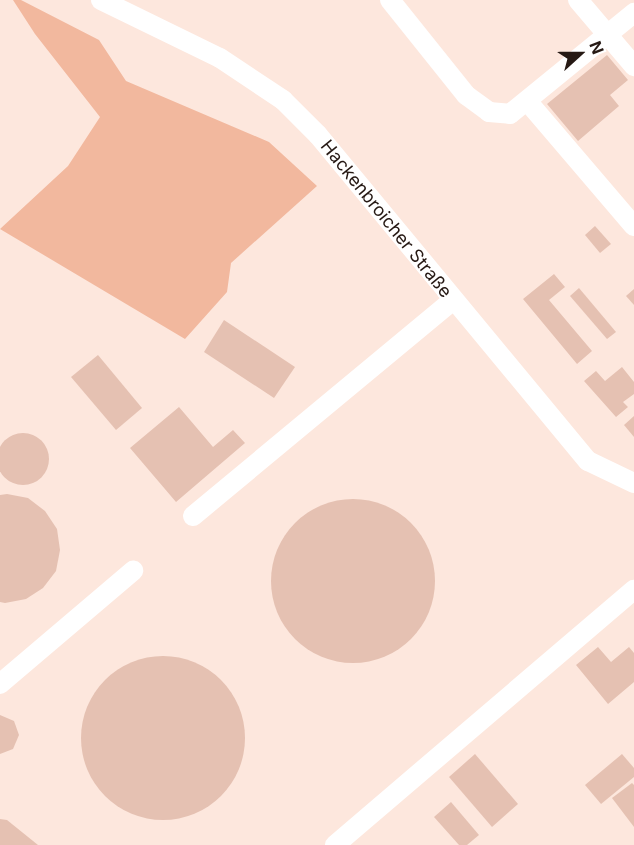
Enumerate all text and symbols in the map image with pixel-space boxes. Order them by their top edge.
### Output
north arrow [550,24,610,84]
text: N [585,38,608,57]
street label: Hackenbroicher Straße [316,136,456,302]

